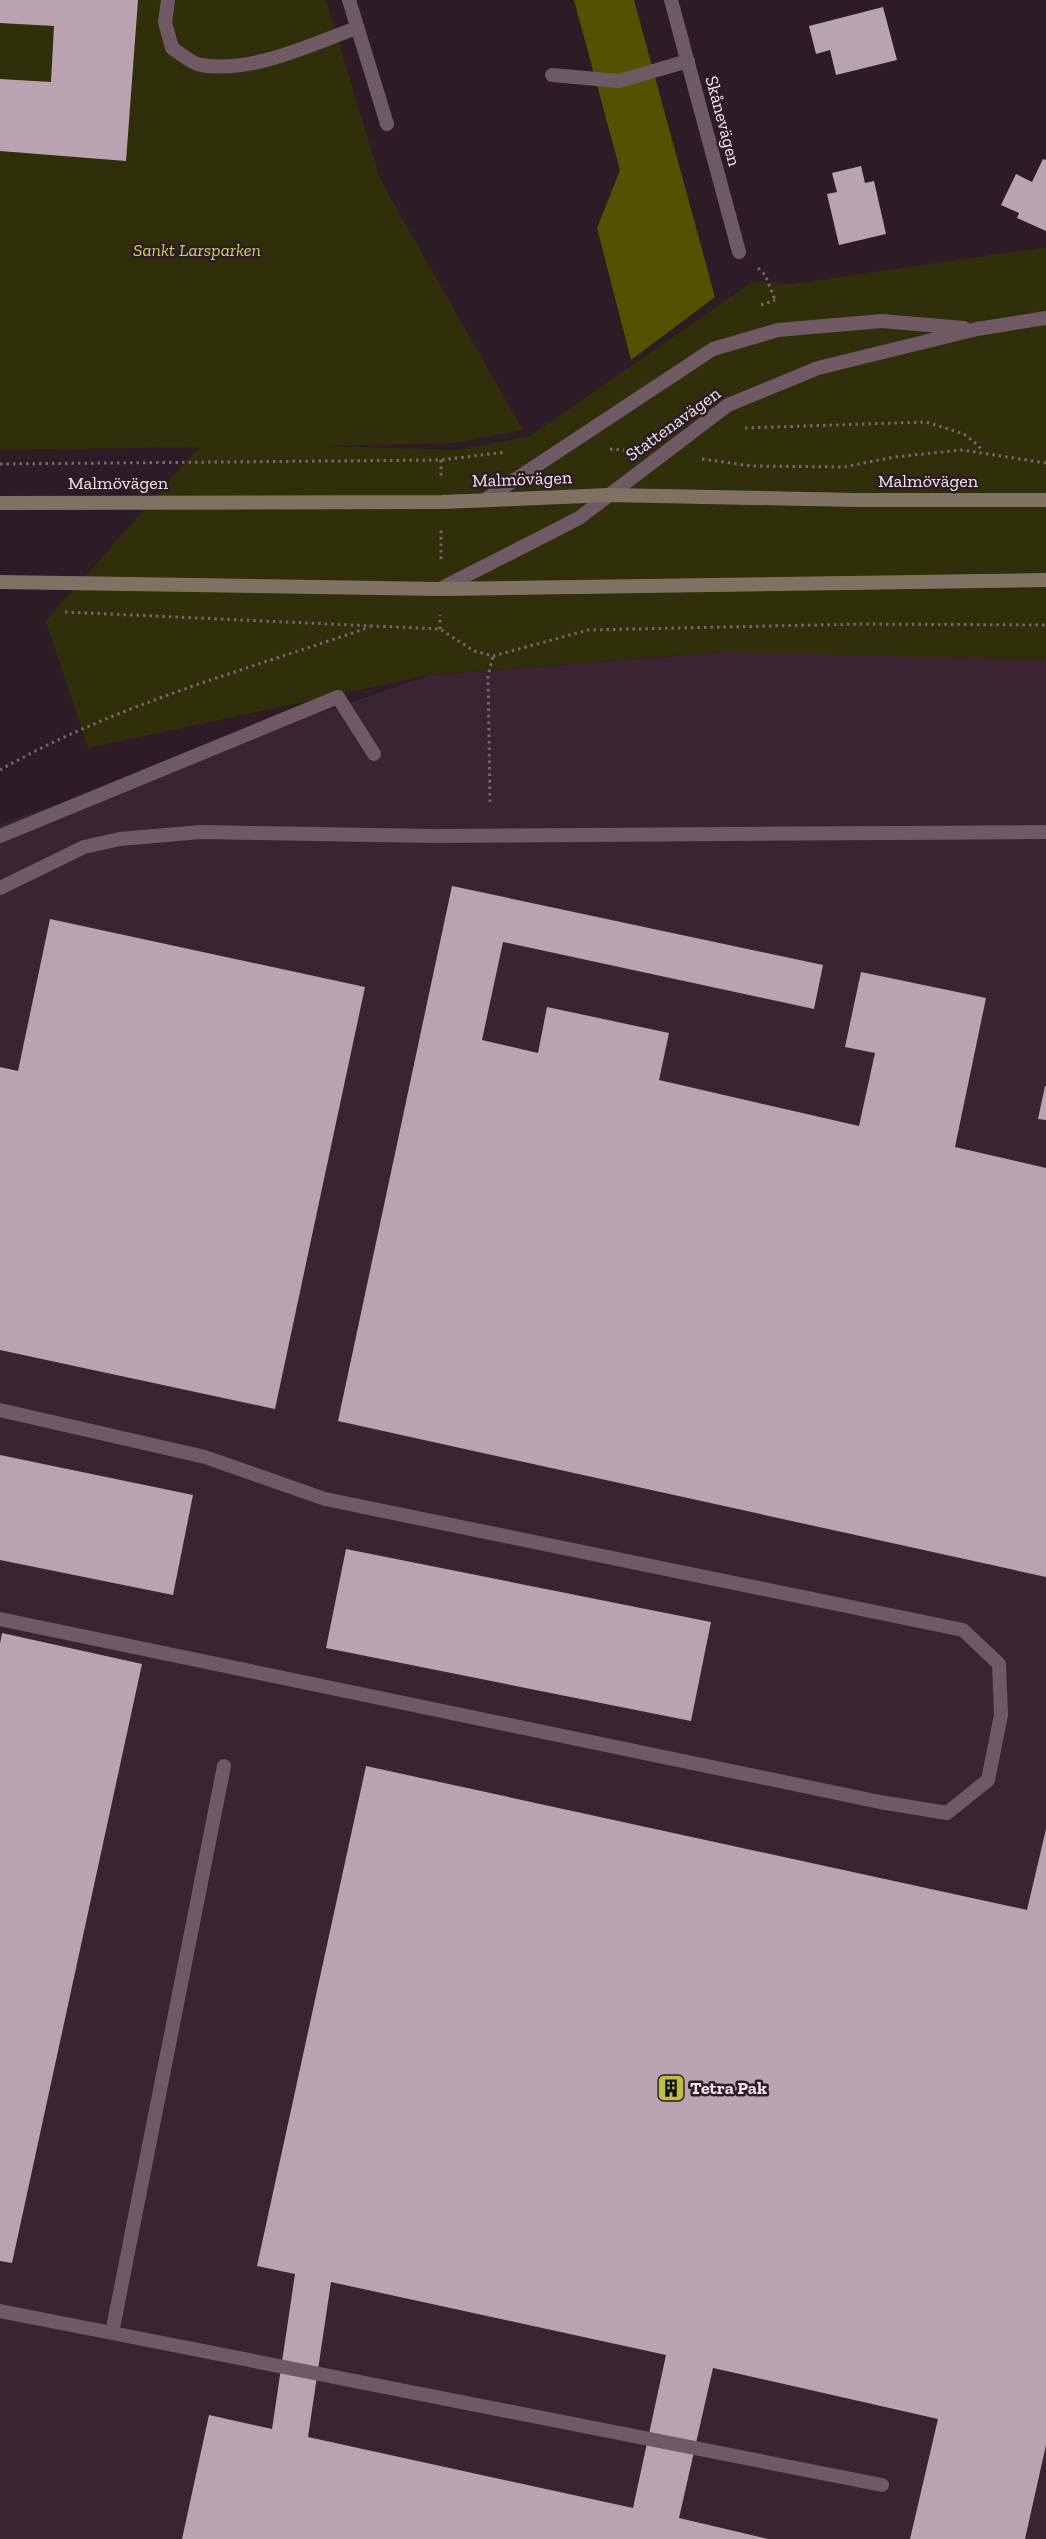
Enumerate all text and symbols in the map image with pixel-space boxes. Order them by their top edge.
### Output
street label: Skånevägen [700,73,746,169]
park label: Sankt Larsparken [133,239,261,261]
street label: Stattenavägen [621,382,725,466]
street label: Malmövägen [472,466,573,492]
street label: Malmövägen [878,470,979,492]
street label: Malmövägen [68,472,169,494]
building icon: Tetra Pak [656,2073,686,2103]
place label: Tetra Pak [690,2077,767,2099]

